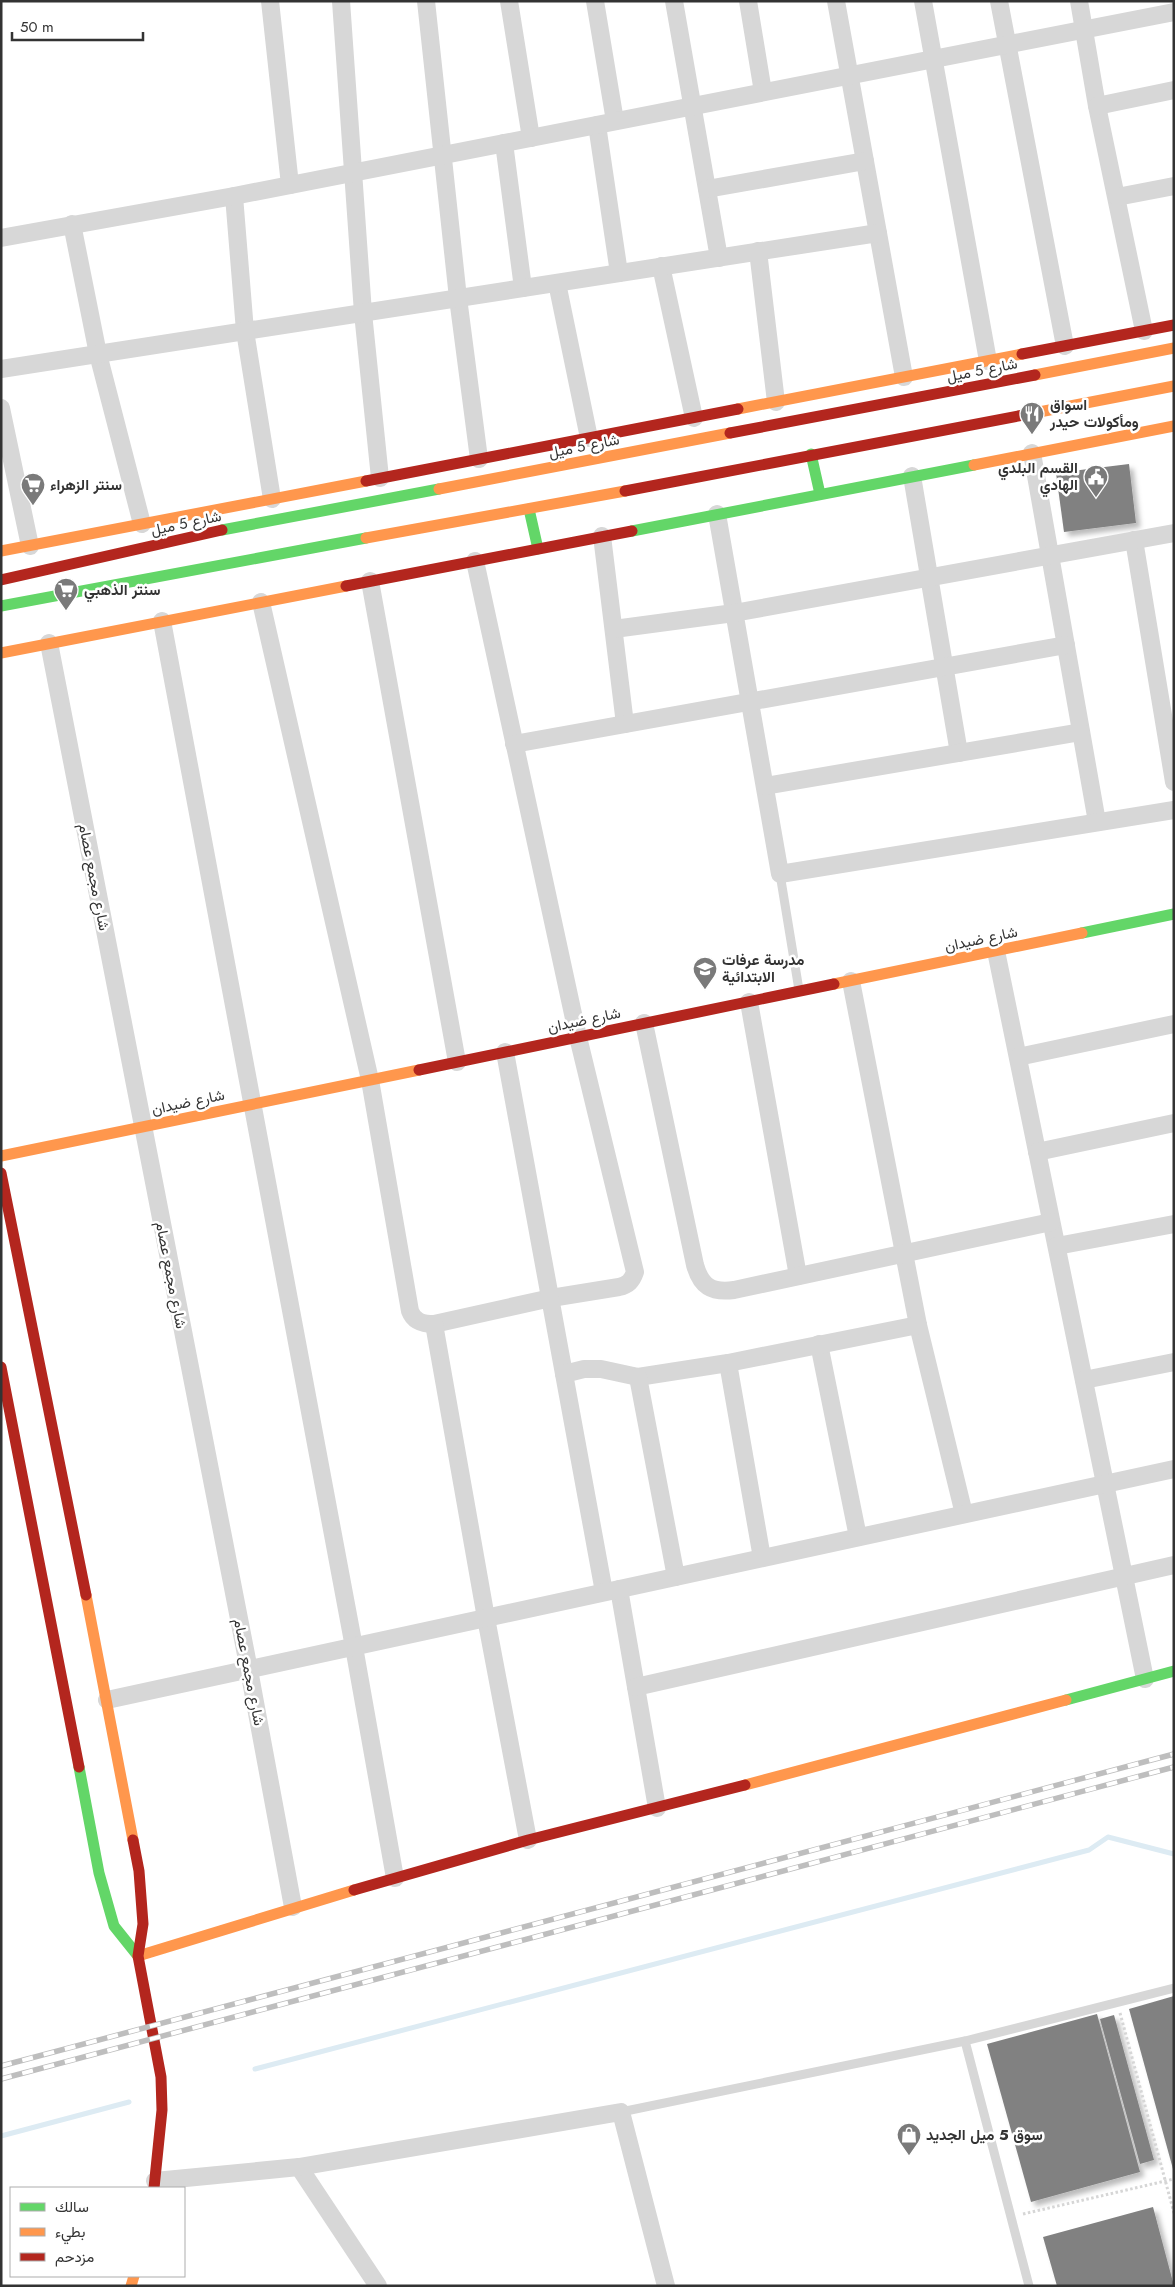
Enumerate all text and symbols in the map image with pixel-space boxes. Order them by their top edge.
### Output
scale bar [12,10,144,42]
text: 50 m [20,16,54,38]
street label: شارع 5 ميل [945,352,1019,388]
place label: اسواق ومأكولات حيدر [1049,394,1139,433]
restaurant icon: اسواق ومأكولات حيدر [1019,401,1045,435]
street label: شارع 5 ميل [547,428,621,464]
place label: القسم البلدي الهادي [998,457,1078,498]
public building icon: القسم البلدي الهادي [1083,464,1109,498]
supermarket icon: سنتر الزهراء [20,472,46,506]
place label: سنتر الزهراء [50,474,122,496]
street label: شارع 5 ميل [149,505,223,541]
supermarket icon: سنتر الذهبي [53,577,79,611]
place label: سنتر الذهبي [84,579,160,603]
street label: شارع مجمع عصام [73,822,115,933]
street label: شارع ضيدان [942,920,1020,957]
place label: مدرسة عرفات الابتدائية [722,949,804,988]
school or university icon: مدرسة عرفات الابتدائية [692,956,718,990]
street label: شارع ضيدان [545,1001,623,1038]
street label: شارع ضيدان [149,1083,227,1120]
street label: شارع مجمع عصام [150,1220,192,1331]
street label: شارع مجمع عصام [228,1617,270,1728]
shop icon: سوق 5 ميل الجديد [896,2122,922,2156]
place label: سوق 5 ميل الجديد [926,2124,1043,2146]
legend [10,2187,185,2277]
text: سالك [55,2196,89,2218]
text: بطيء [55,2221,85,2245]
text: مزدحم [55,2246,94,2268]

